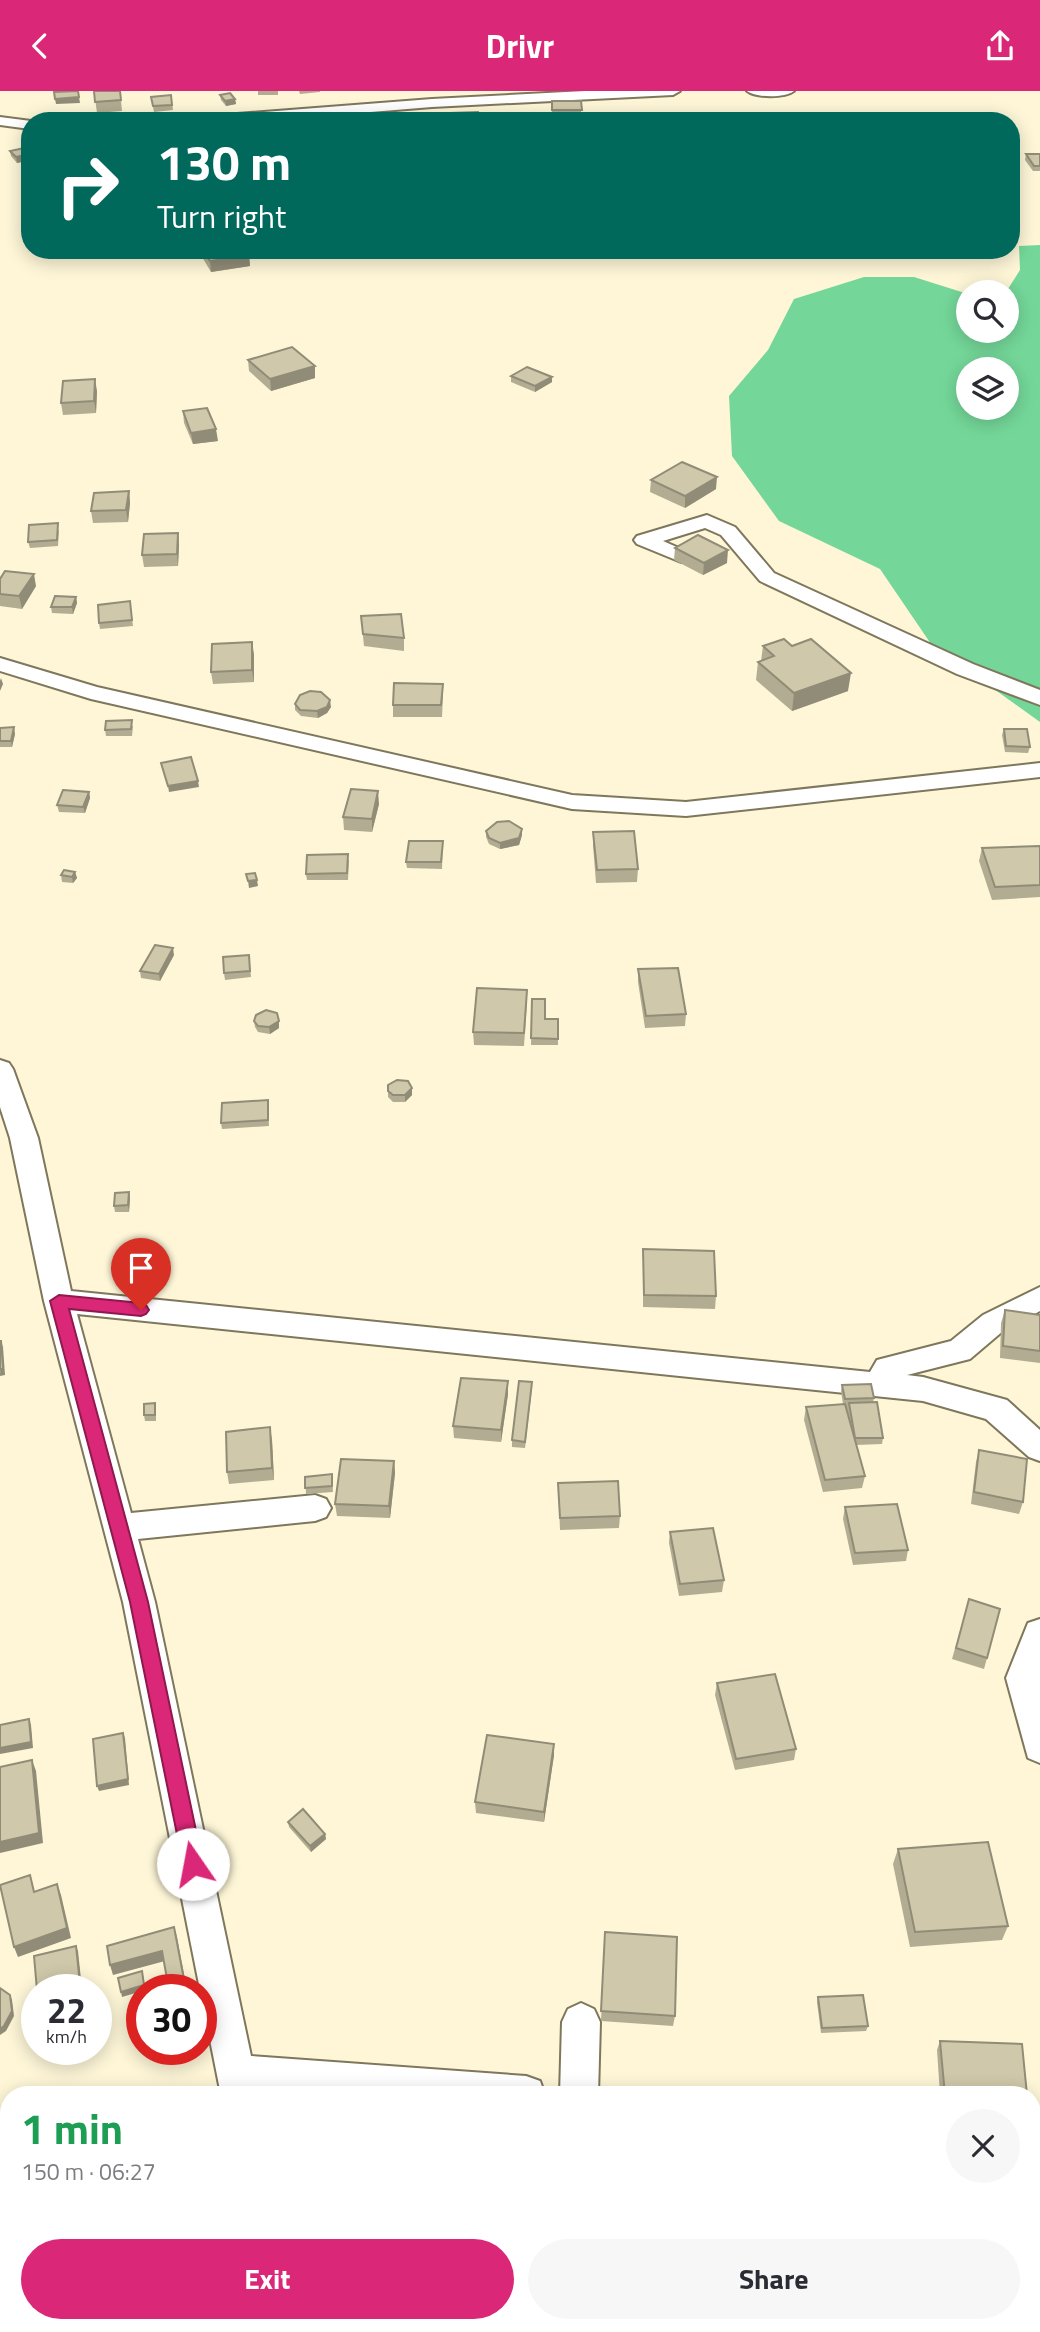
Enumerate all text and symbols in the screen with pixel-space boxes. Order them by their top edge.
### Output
text: Drivr [486,22,554,70]
icon: back [21,27,59,65]
icon: share [981,27,1019,65]
text: 130 m [157,124,291,199]
icon: right [42,140,133,231]
text: Turn right [157,192,286,240]
map controls [956,280,1019,420]
button: search [956,280,1019,343]
button: layers [956,357,1019,420]
pin [111,1238,171,1310]
icon: arrive [122,1249,160,1287]
position arrow [156,1827,230,1901]
speed limit sign: 30 [126,1974,217,2065]
text: 22 [47,1983,86,2037]
text: km/h [46,2023,87,2050]
text: 1 min [21,2096,123,2160]
button: close [946,2109,1020,2183]
text: 150 m · 06:27 [21,2154,156,2189]
button: Exit [21,2239,514,2319]
button: Share [528,2239,1020,2319]

